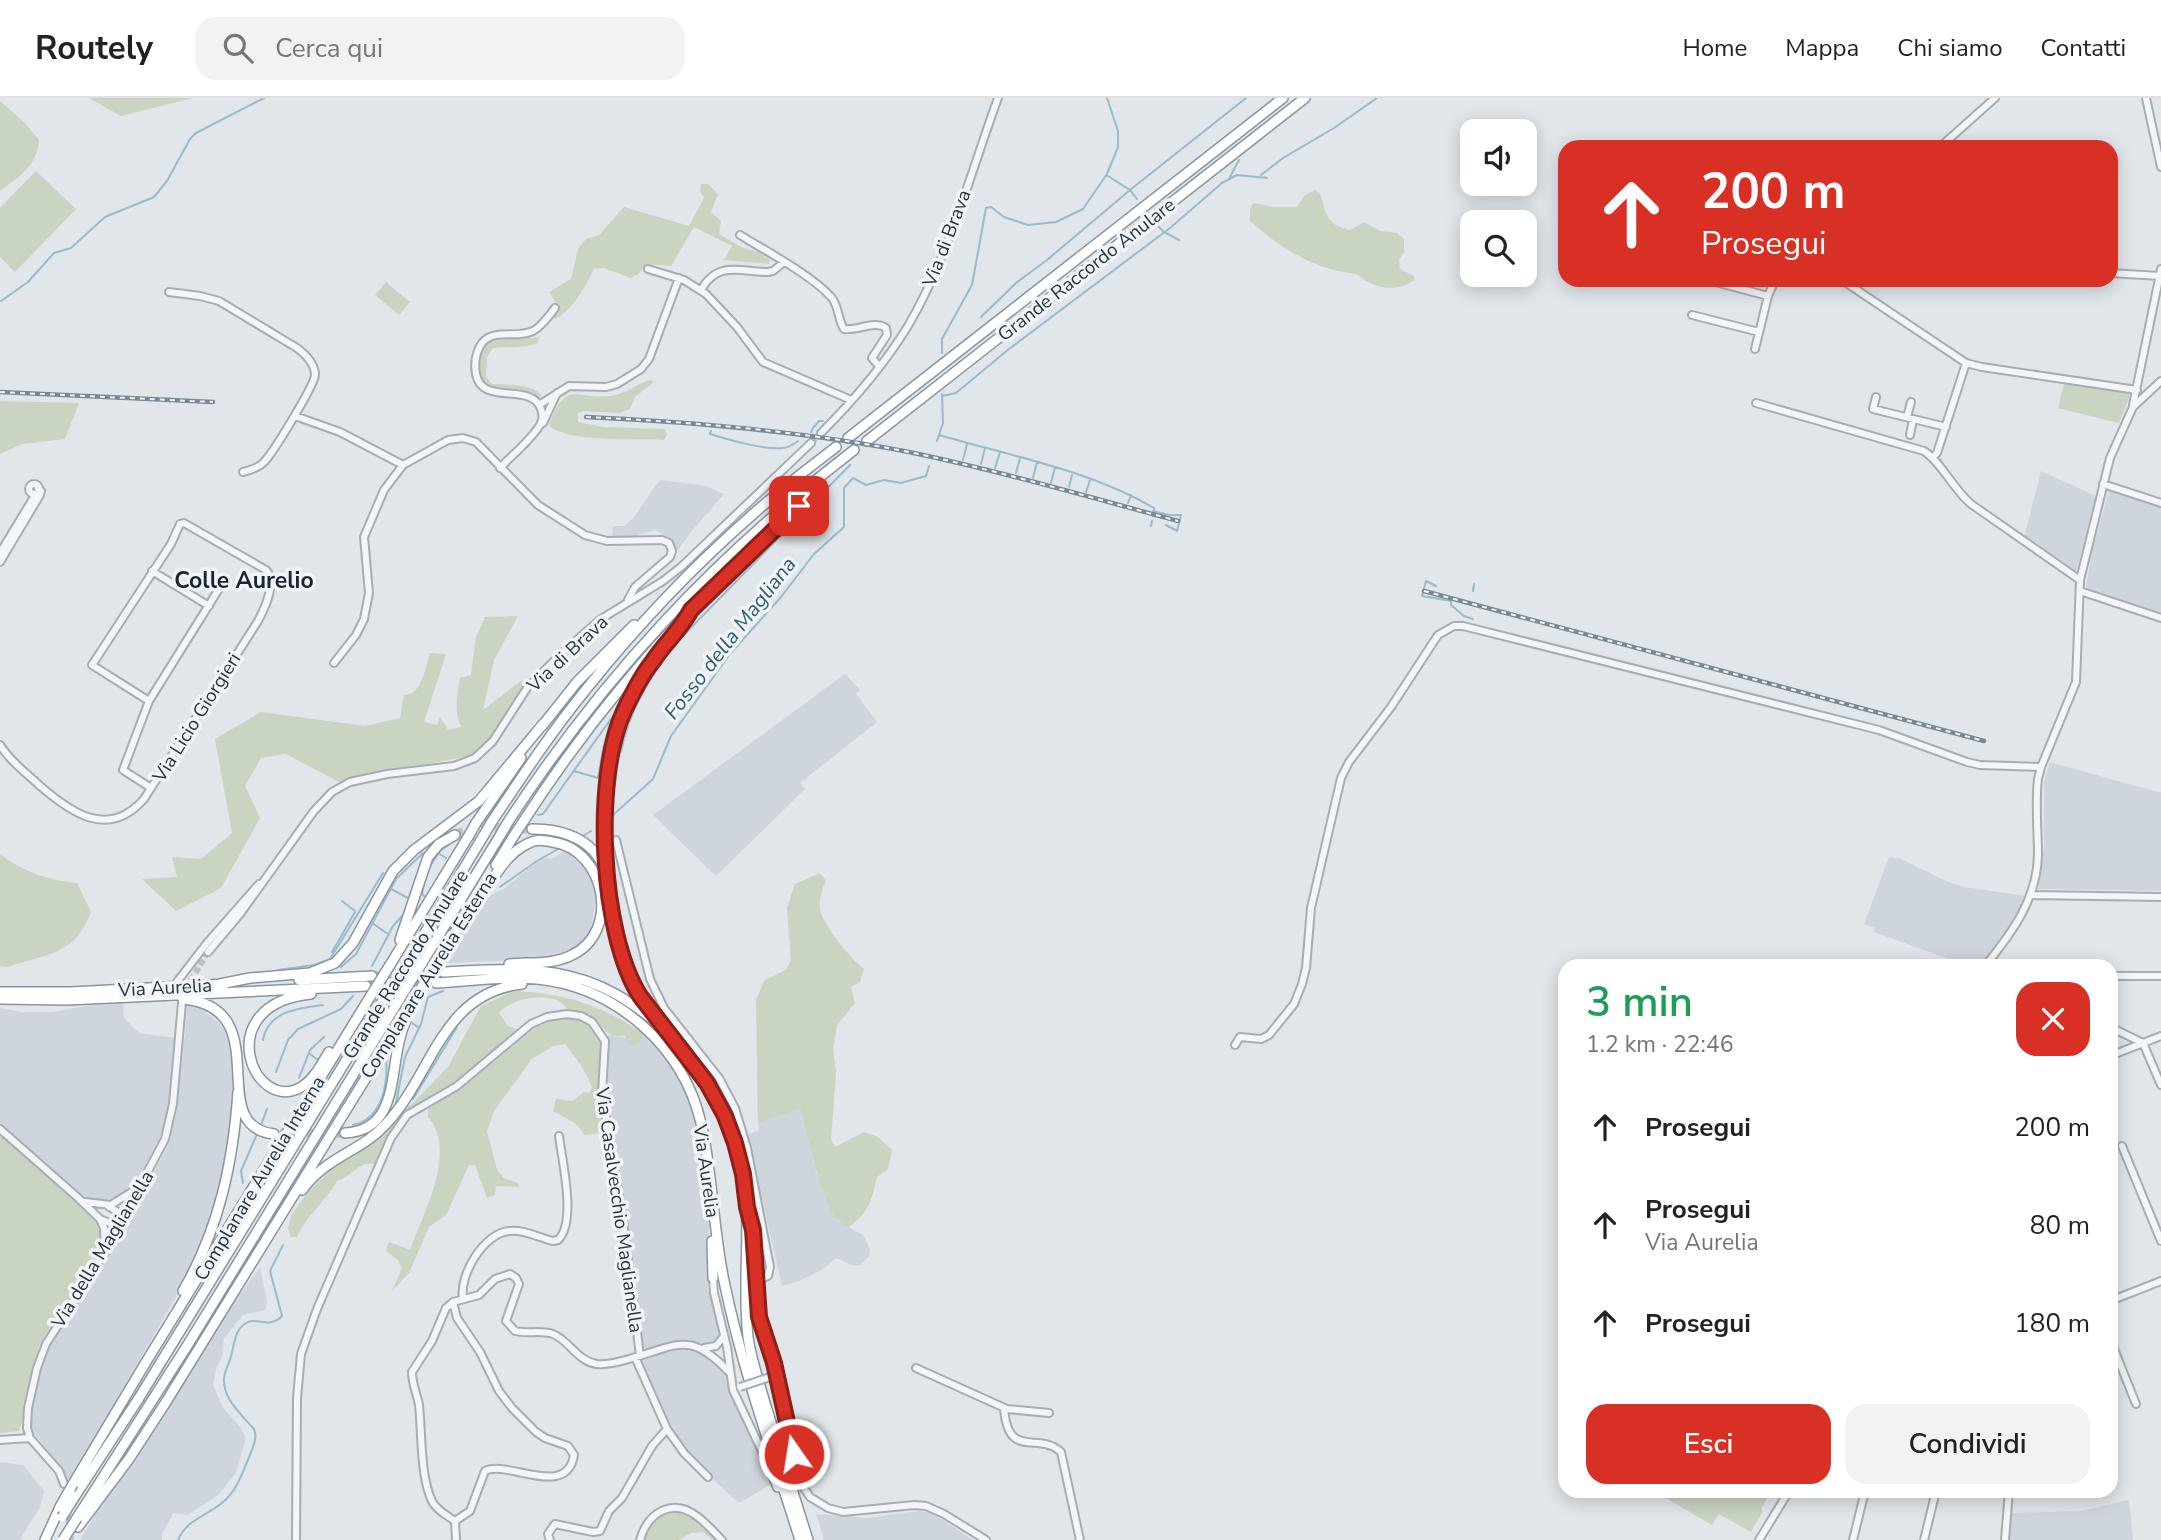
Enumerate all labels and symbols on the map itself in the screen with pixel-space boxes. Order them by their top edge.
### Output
street label: Via di Brava [916,186,977,292]
street label: Grande Raccordo Anulare [992,192,1181,347]
pin [769,476,829,536]
water label: Fosso della Magliana [658,551,802,725]
district label: Colle Aurelio [174,565,314,596]
street label: Via di Brava [521,609,614,699]
street label: Via Licio Giorgieri [146,648,247,788]
street label: Grande Raccordo Anulare [337,865,475,1064]
street label: Complanare Aurelia Esterna [355,867,503,1084]
street label: Via Aurelia [117,973,213,1003]
street label: Complanare Aurelia Interna [188,1071,331,1286]
street label: Via Casalvecchio Maglianella [589,1085,649,1334]
street label: Via Aurelia [686,1122,725,1219]
street label: Via della Maglianella [45,1166,160,1334]
position arrow [757,1417,831,1491]

